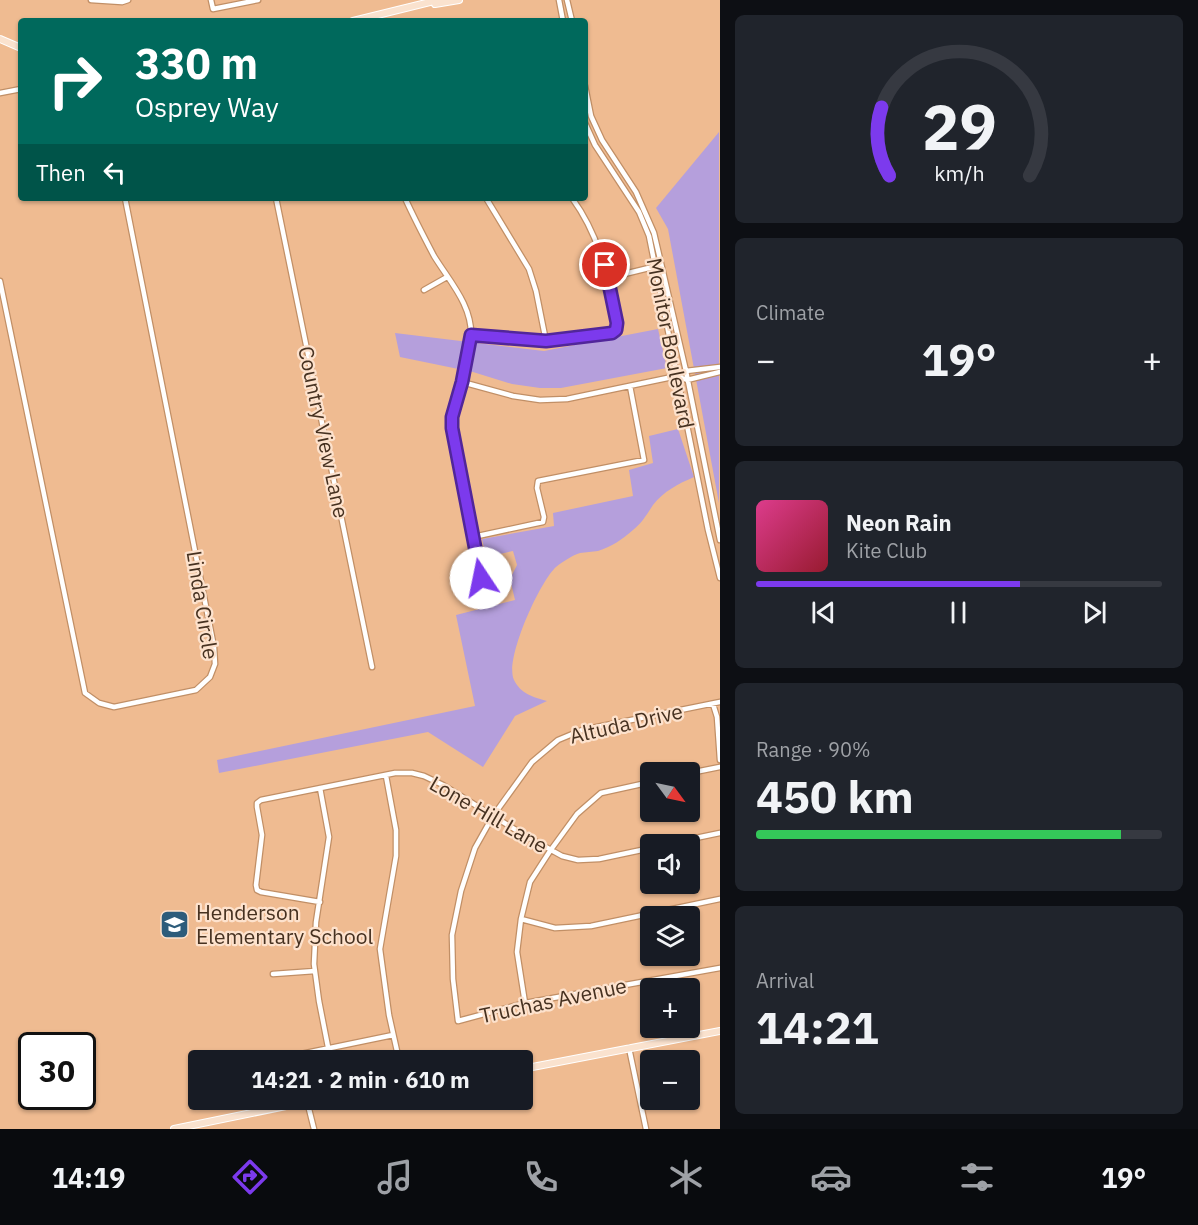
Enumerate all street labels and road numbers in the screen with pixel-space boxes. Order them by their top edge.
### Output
street label: Monitor Boulevard [641,255,701,431]
street label: Country View Lane [292,343,356,521]
street label: Linda Circle [181,549,225,661]
street label: Altuda Drive [567,696,685,750]
street label: Lone Hill Lane [425,769,553,859]
street label: Truchas Avenue [477,971,629,1029]

